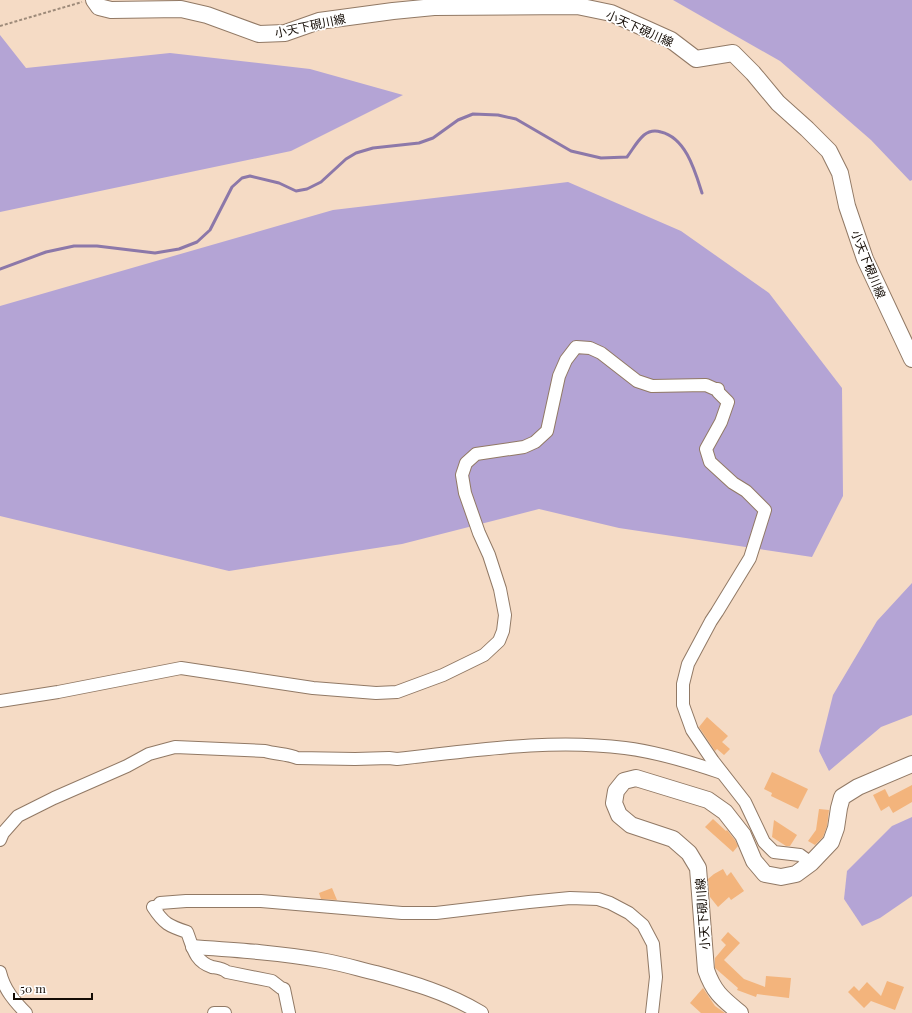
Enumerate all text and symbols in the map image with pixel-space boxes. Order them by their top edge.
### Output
street label: 小天下硯川線 [604,6,676,50]
street label: 小天下硯川線 [273,10,347,40]
street label: 小天下硯川線 [848,228,890,300]
street label: 小天下硯川線 [692,878,712,950]
scale bar [14,975,92,1001]
text: 50 m [20,980,46,996]

